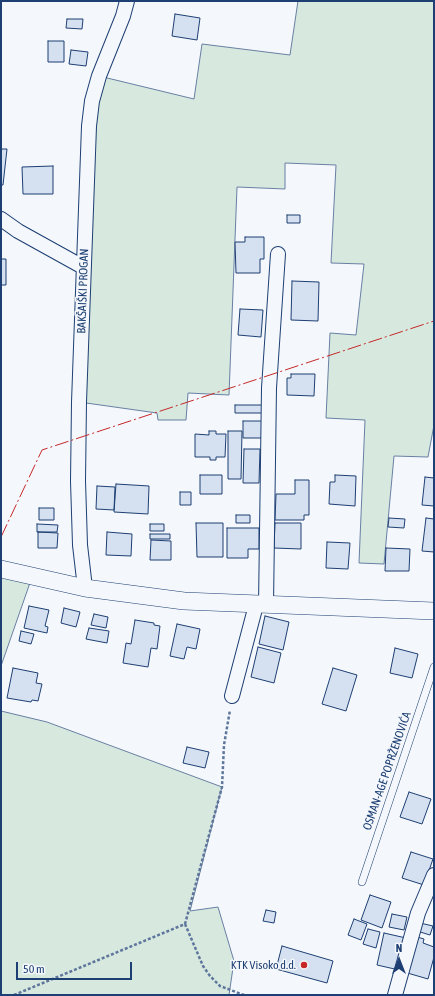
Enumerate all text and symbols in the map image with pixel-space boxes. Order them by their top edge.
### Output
street label: BAKŠAIŠKI PROGAN [74,248,92,334]
street label: OSMAN-AGE POPRŽENOVIĆA [360,710,414,832]
north arrow [379,940,419,980]
text: N [396,942,402,954]
scale bar [18,954,134,980]
place label: KTK Visoko d.d. [231,958,296,972]
marker: KTK Visoko d.d. [299,960,309,970]
text: 50 m [23,962,45,976]

